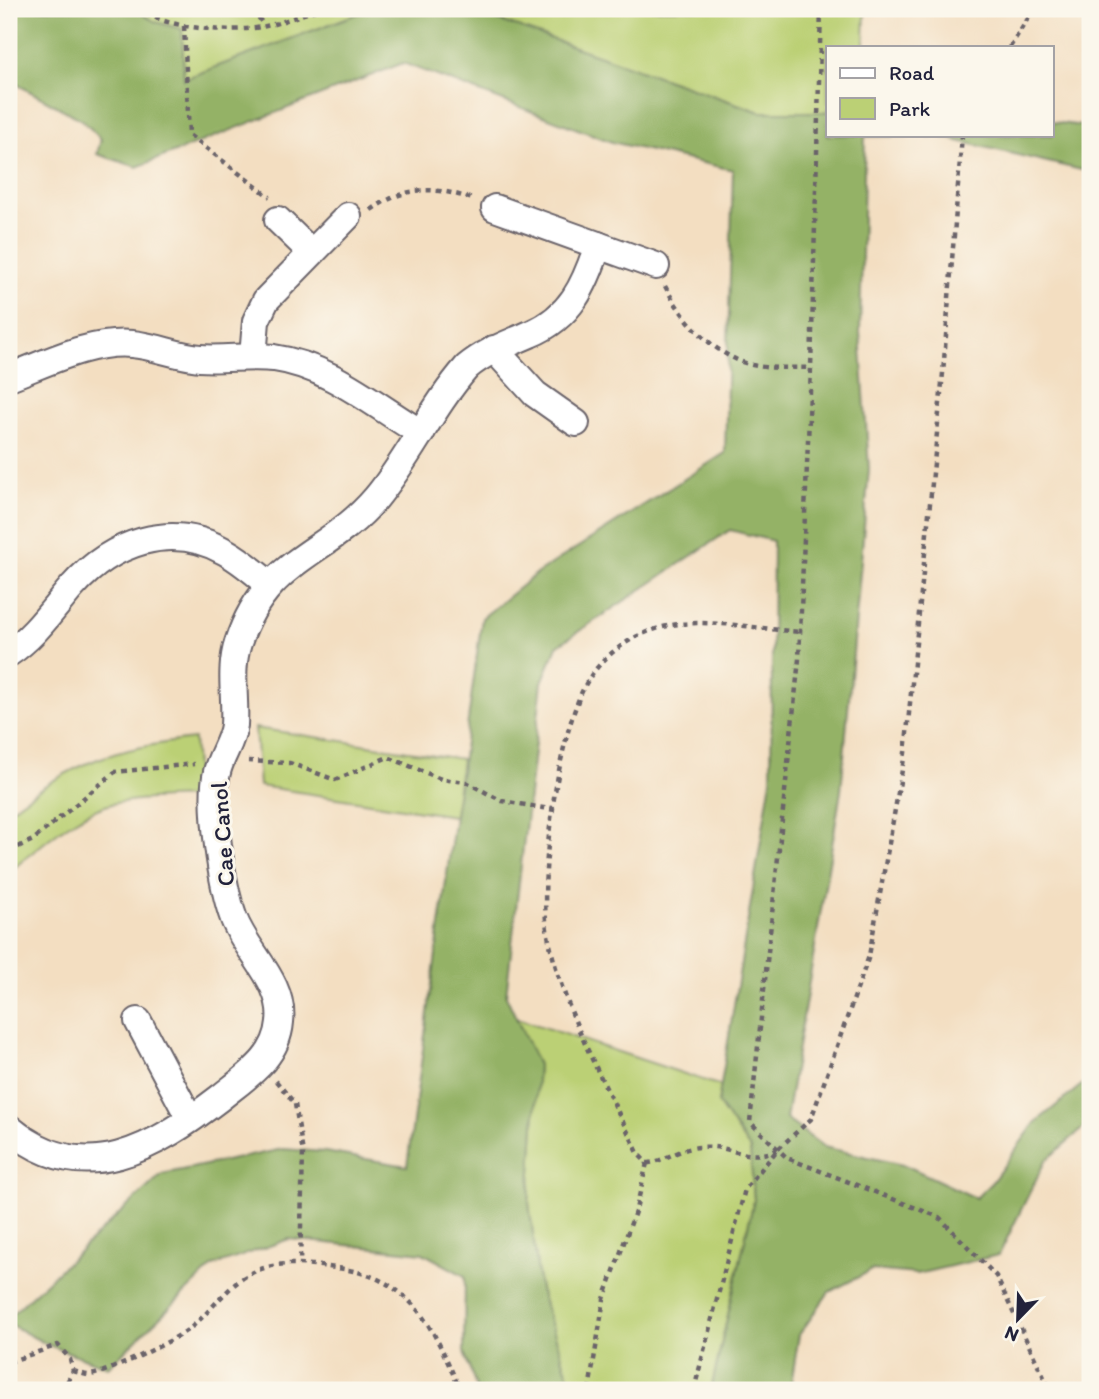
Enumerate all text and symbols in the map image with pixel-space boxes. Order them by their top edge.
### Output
legend [826,46,1054,136]
text: Road [889,60,935,85]
text: Park [889,96,931,121]
street label: Cae Canol [204,780,240,887]
north arrow [984,1284,1054,1354]
text: N [1001,1321,1022,1347]

